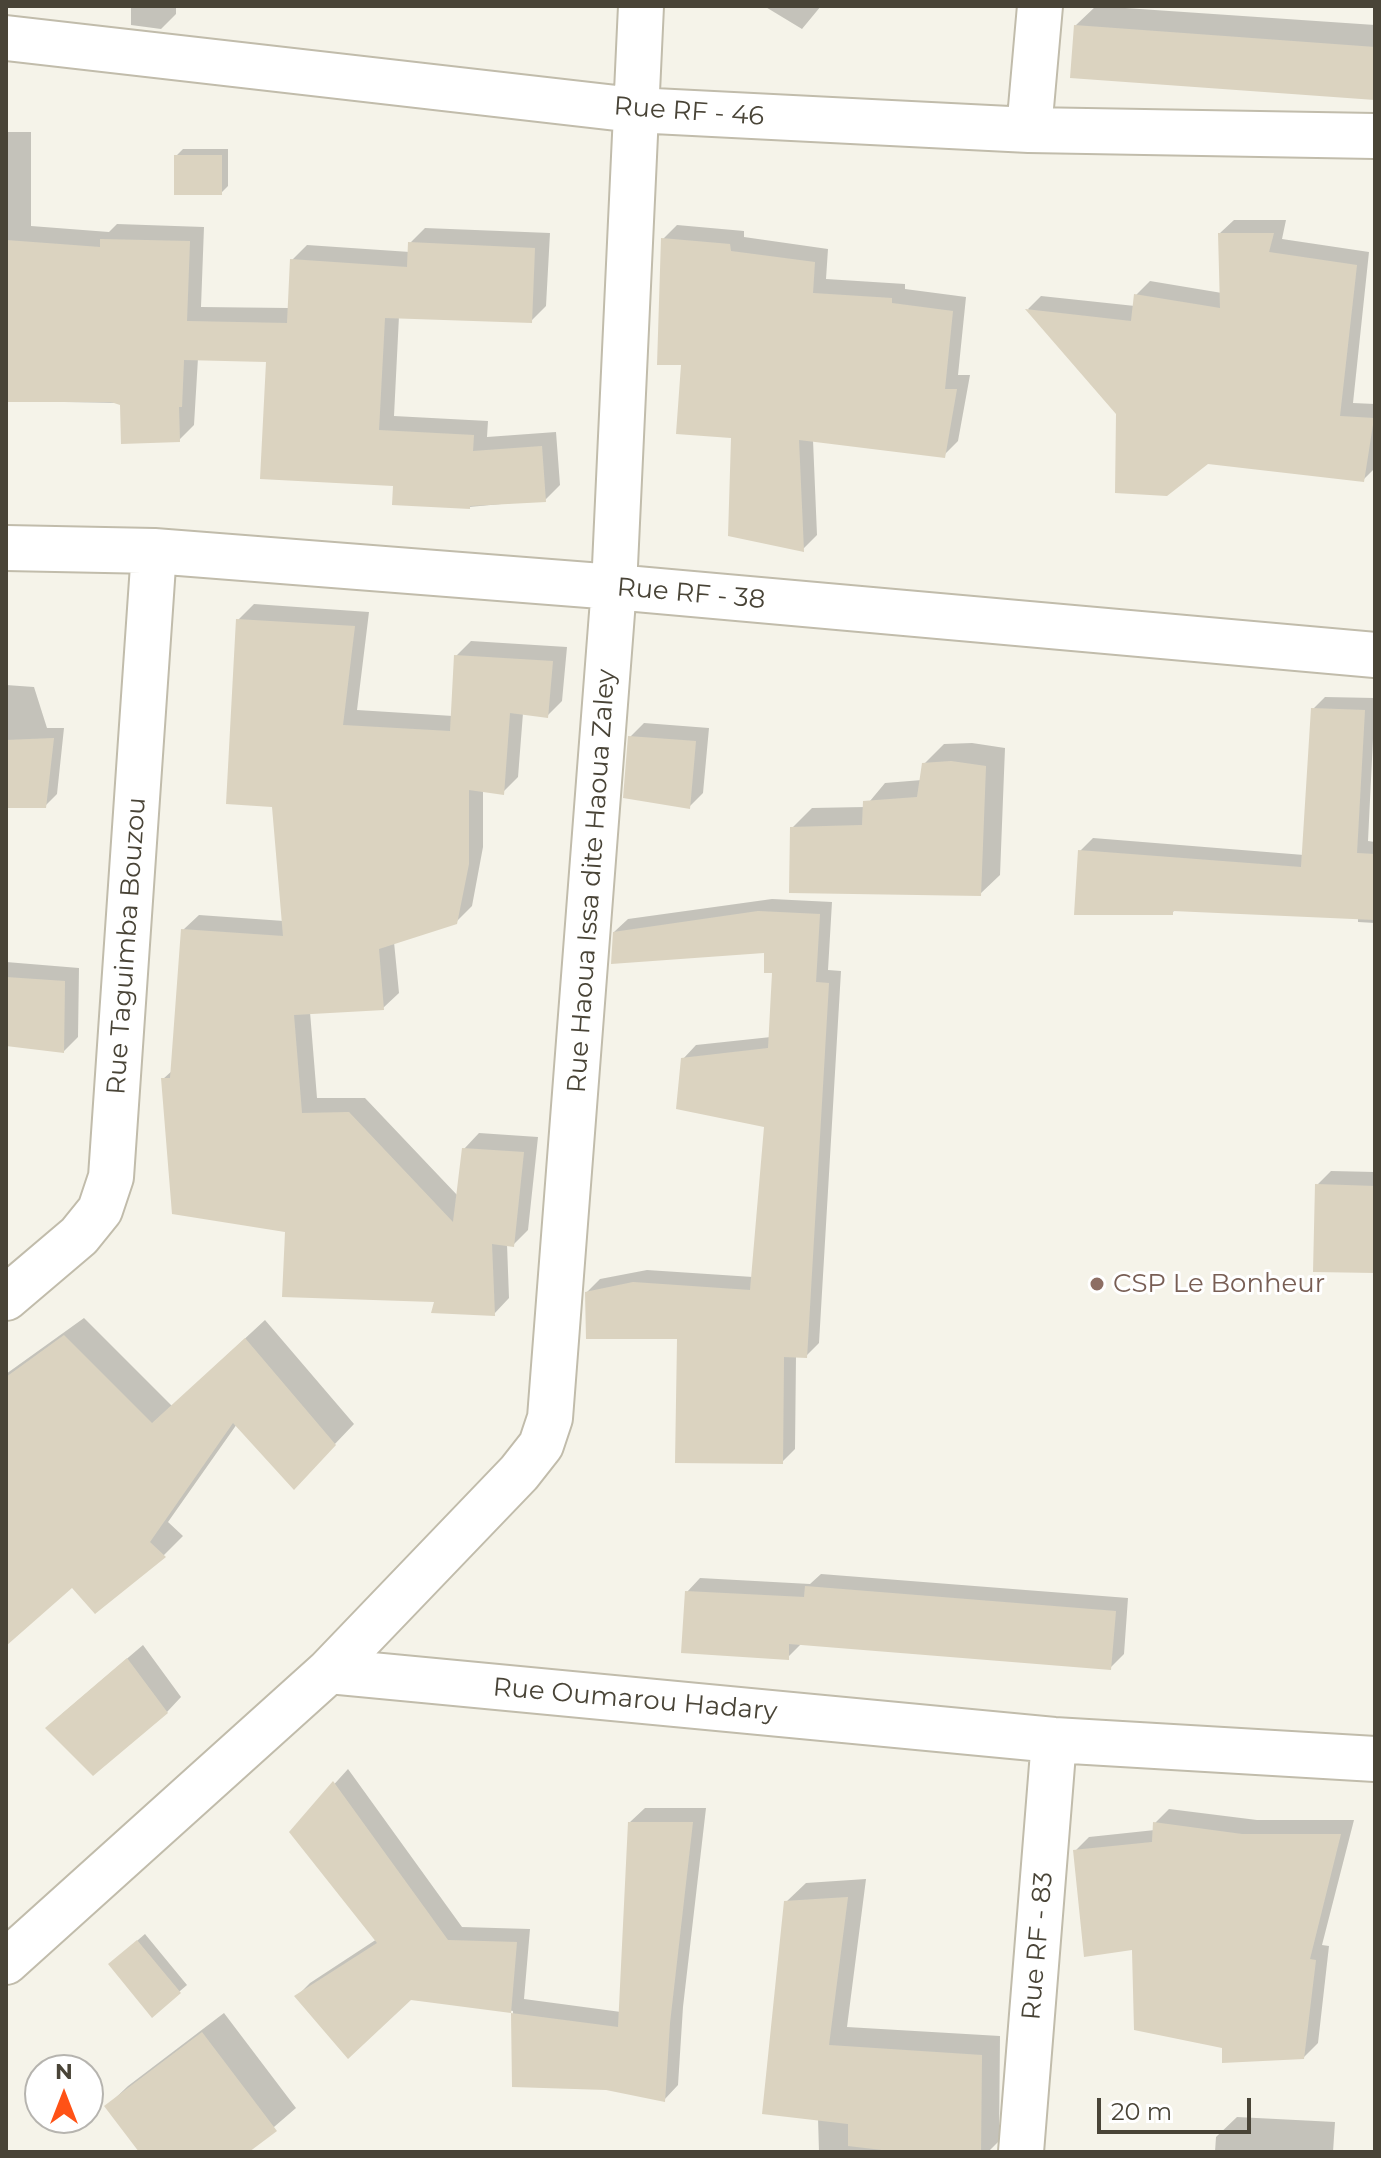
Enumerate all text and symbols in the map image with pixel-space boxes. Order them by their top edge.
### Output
street label: Rue RF - 46 [613,91,765,133]
street label: Rue RF - 38 [615,572,767,616]
street label: Rue Haoua Issa dite Haoua Zaley [562,668,622,1094]
street label: Rue Taguimba Bouzou [101,796,153,1096]
place label: CSP Le Bonheur [1113,1268,1325,1300]
marker: CSP Le Bonheur [1088,1275,1106,1293]
street label: Rue Oumarou Hadary [491,1672,779,1728]
street label: Rue RF - 83 [1016,1870,1060,2022]
north arrow [24,2054,104,2134]
text: N [55,2058,73,2085]
scale bar [1101,2082,1255,2132]
text: 20 m [1111,2097,1172,2126]

